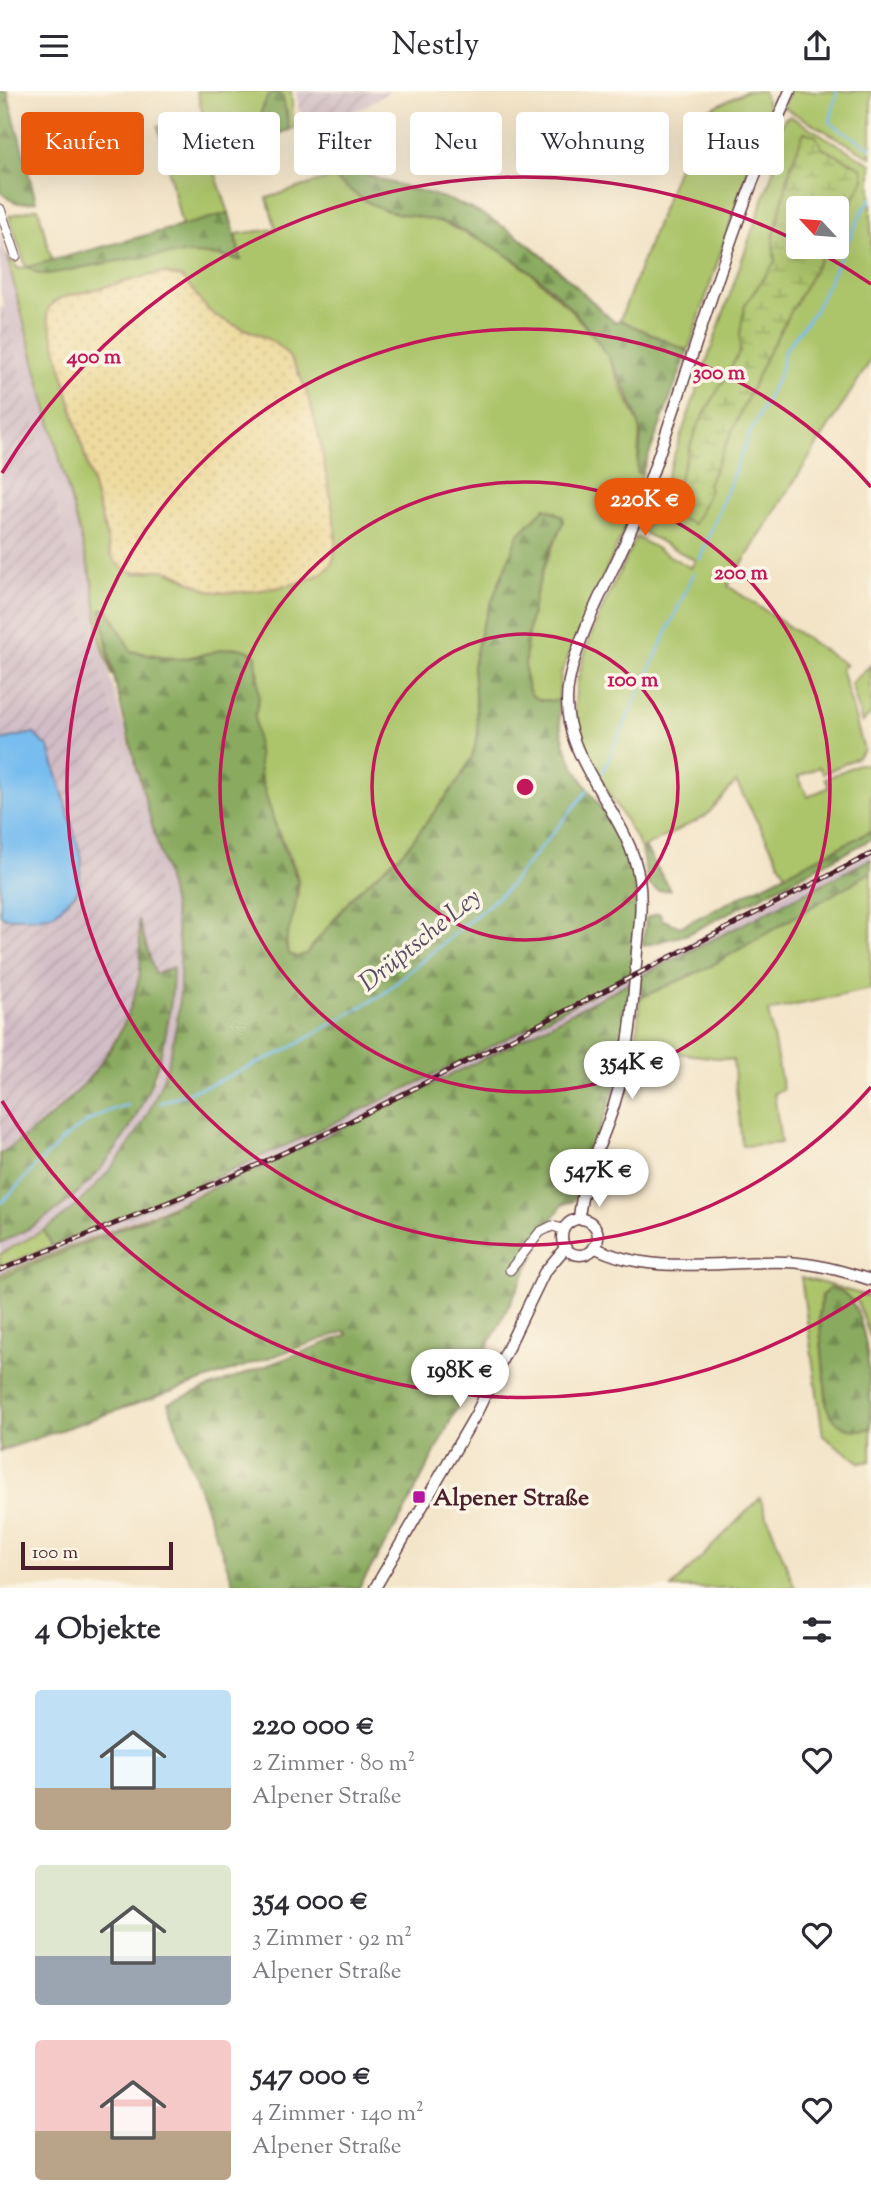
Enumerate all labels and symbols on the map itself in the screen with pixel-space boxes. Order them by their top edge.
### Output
north arrow [786,196,849,259]
text: 400 m [66,343,122,373]
text: 300 m [693,359,746,389]
pin: 220K € [588,479,702,538]
text: 200 m [714,559,769,589]
text: 100 m [608,666,659,696]
centre of rings [513,775,537,799]
water label: Drüptsche Ley [352,880,489,1002]
pin: 354K € [575,1041,689,1101]
pin: 547K € [542,1149,656,1209]
pin: 198K € [403,1349,517,1409]
place label: Alpener Straße [433,1482,589,1516]
marker: Alpener Straße [411,1489,427,1505]
scale bar [21,1539,173,1571]

